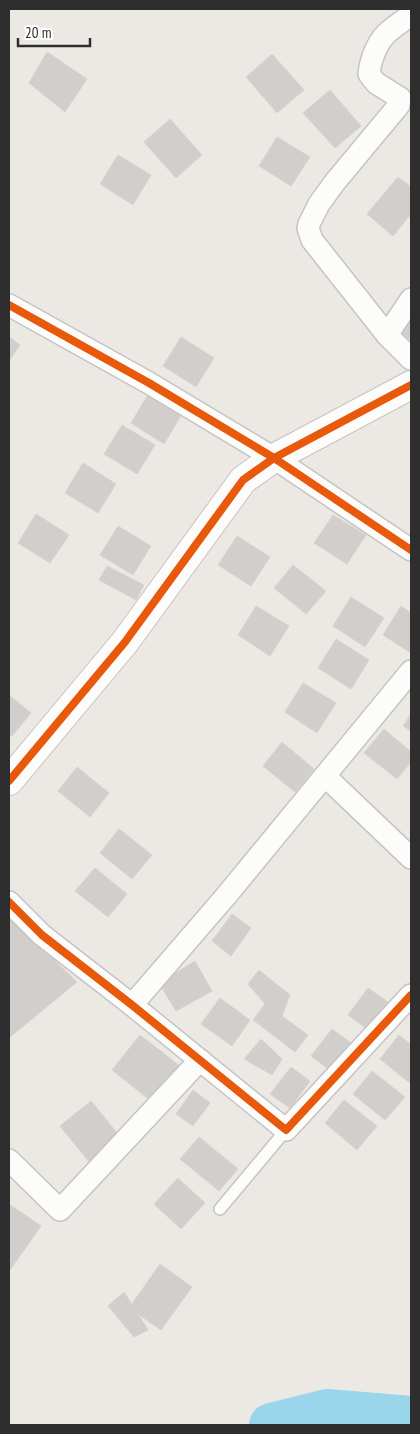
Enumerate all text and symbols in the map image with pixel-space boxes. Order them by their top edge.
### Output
scale bar [18,15,90,47]
text: 20 m [25,23,51,42]

